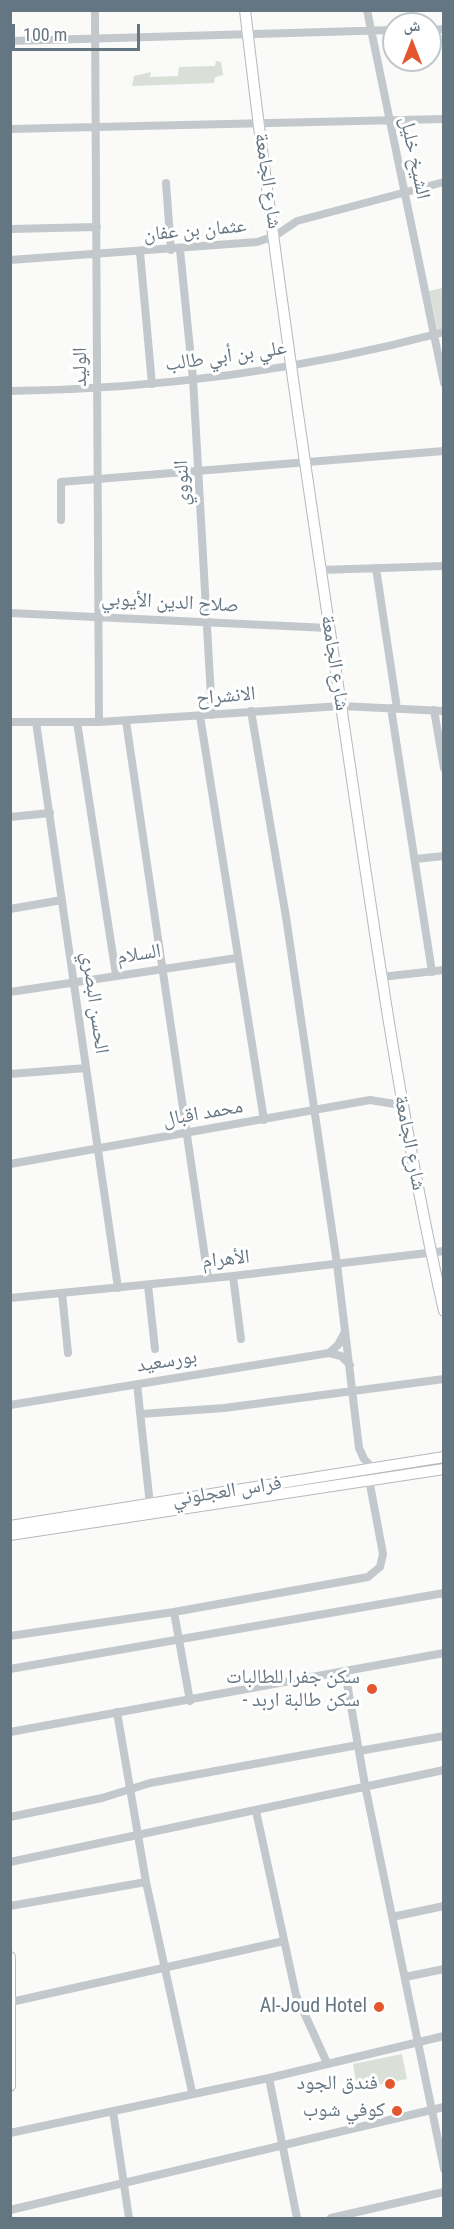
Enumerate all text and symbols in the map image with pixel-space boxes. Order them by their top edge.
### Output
scale bar [15,12,142,50]
north arrow [382,12,442,72]
text: ش [404,16,420,35]
text: 100 m [23,24,67,45]
street label: الشيخ خليل [394,114,434,202]
street label: شارع الجامعة [248,132,286,230]
street label: عثمان بن عفان [142,215,248,247]
street label: علي بن أبي طالب [164,337,288,377]
street label: الوليد [69,347,93,387]
street label: النووي [170,460,196,506]
street label: صلاح الدين الأيوبي [101,587,239,619]
street label: شارع الجامعة [315,614,353,712]
street label: الانشراح [195,682,257,712]
street label: السلام [115,940,163,970]
street label: الحسن البصري [75,950,113,1056]
street label: شارع الجامعة [388,1093,430,1193]
street label: محمد اقبال [161,1095,245,1133]
street label: الأهرام [201,1246,251,1274]
street label: بورسعيد [135,1345,199,1379]
street label: فراس العجلوني [171,1472,283,1512]
place label: سكن جفرا للطالبات - سكن طالبة اربد [226,1666,360,1713]
marker: سكن جفرا للطالبات - سكن طالبة اربد [365,1682,379,1696]
place label: Al-Joud Hotel [260,1995,367,2019]
marker: Al-Joud Hotel [372,2000,386,2014]
place label: فندق الجود [297,2072,378,2096]
marker: فندق الجود [383,2077,397,2091]
place label: كوفي شوب [303,2099,385,2123]
marker: كوفي شوب [390,2104,404,2118]

